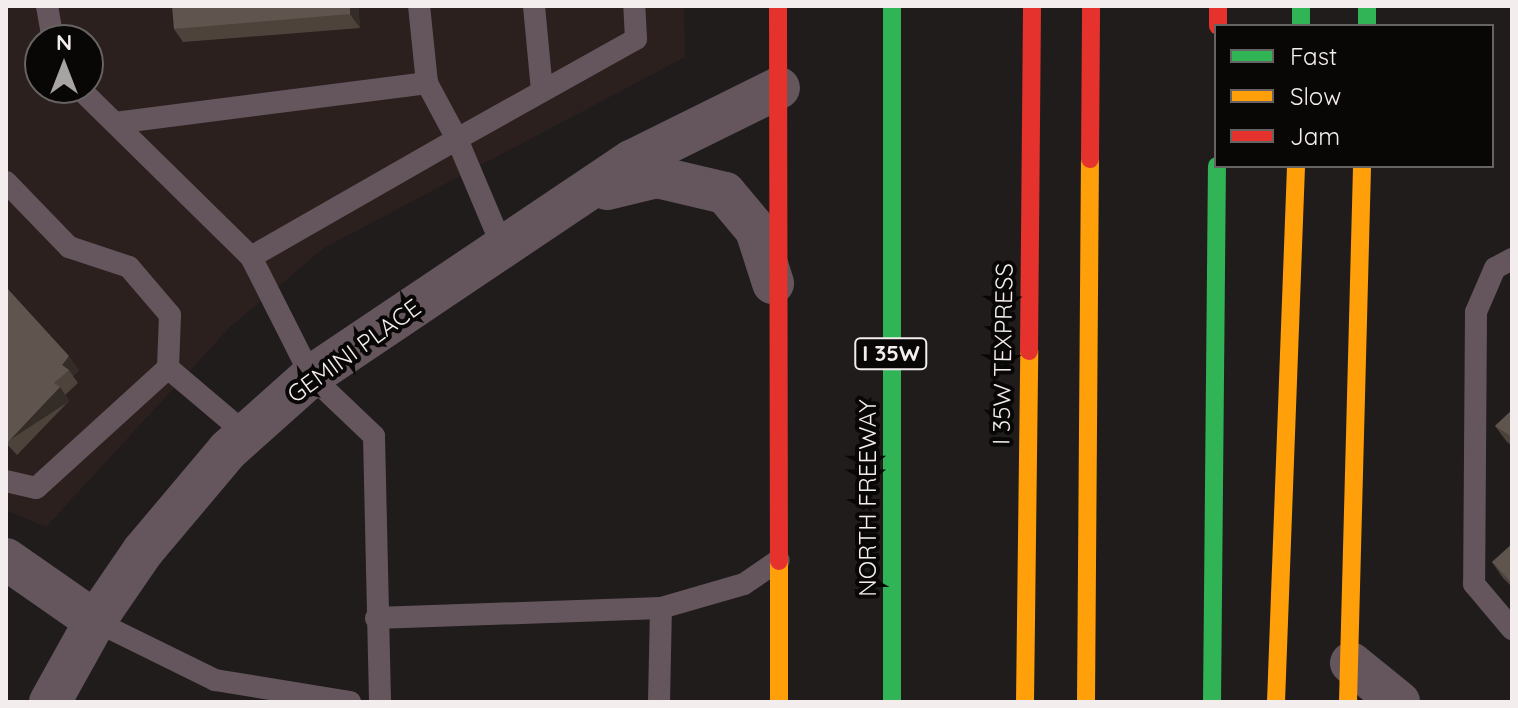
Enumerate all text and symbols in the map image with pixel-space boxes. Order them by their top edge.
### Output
north arrow [24,24,104,104]
legend [1214,24,1494,168]
text: N [56,28,72,56]
text: Fast [1290,41,1337,71]
text: Slow [1290,81,1341,111]
text: Jam [1290,121,1340,151]
street label: I 35W TEXPRESS [987,263,1019,445]
street label: GEMINI PLACE [282,293,426,409]
road number: I 35W [853,336,929,372]
street label: NORTH FREEWAY [854,399,882,597]

